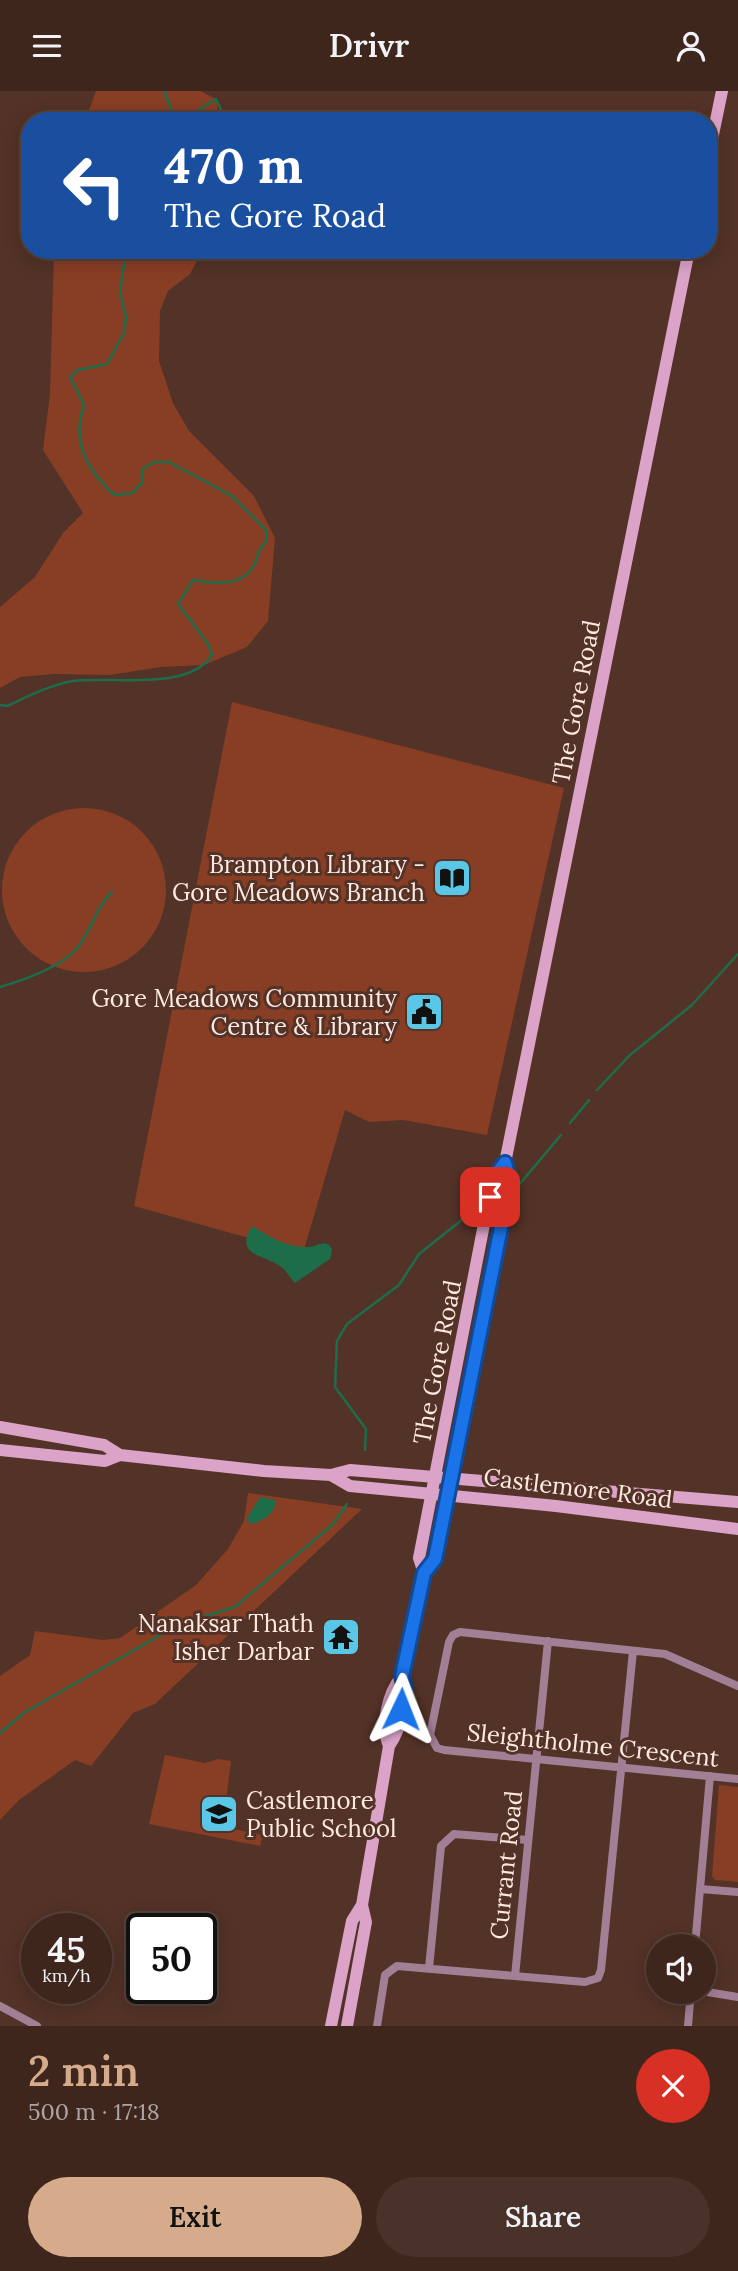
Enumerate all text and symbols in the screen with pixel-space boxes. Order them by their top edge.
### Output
text: Drivr [329,25,409,66]
icon: menu [28,27,66,65]
icon: person [672,27,710,65]
text: 470 m [164,134,303,196]
icon: left [49,140,140,231]
text: The Gore Road [164,195,386,236]
street label: The Gore Road [545,617,607,787]
place label: Brampton Library - Gore Meadows Branch [172,849,425,908]
library icon: Brampton Library - Gore Meadows Branch [431,857,473,899]
place label: Gore Meadows Community Centre & Library [91,983,397,1042]
public building icon: Gore Meadows Community Centre & Library [403,991,445,1033]
pin [460,1167,520,1227]
icon: arrive [471,1178,509,1216]
street label: The Gore Road [406,1277,468,1447]
street label: Castlemore Road [482,1461,674,1515]
place label: Nanaksar Thath Isher Darbar [138,1608,315,1667]
temple icon: Nanaksar Thath Isher Darbar [320,1616,362,1658]
position arrow [364,1672,438,1746]
street label: Sleightholme Crescent [465,1716,721,1774]
place label: Castlemore Public School [246,1785,397,1844]
street label: Currant Road [483,1789,529,1941]
school or university icon: Castlemore Public School [198,1793,240,1835]
speed limit sign: 50 [126,1913,217,2004]
text: 45 [47,1927,86,1972]
map controls [646,1934,716,2004]
button: sound [646,1934,716,2004]
text: km/h [42,1964,91,1987]
text: 2 min [28,2044,139,2098]
button: close [636,2049,710,2123]
text: 500 m · 17:18 [28,2097,160,2126]
button: Exit [28,2177,362,2257]
button: Share [376,2177,710,2257]

